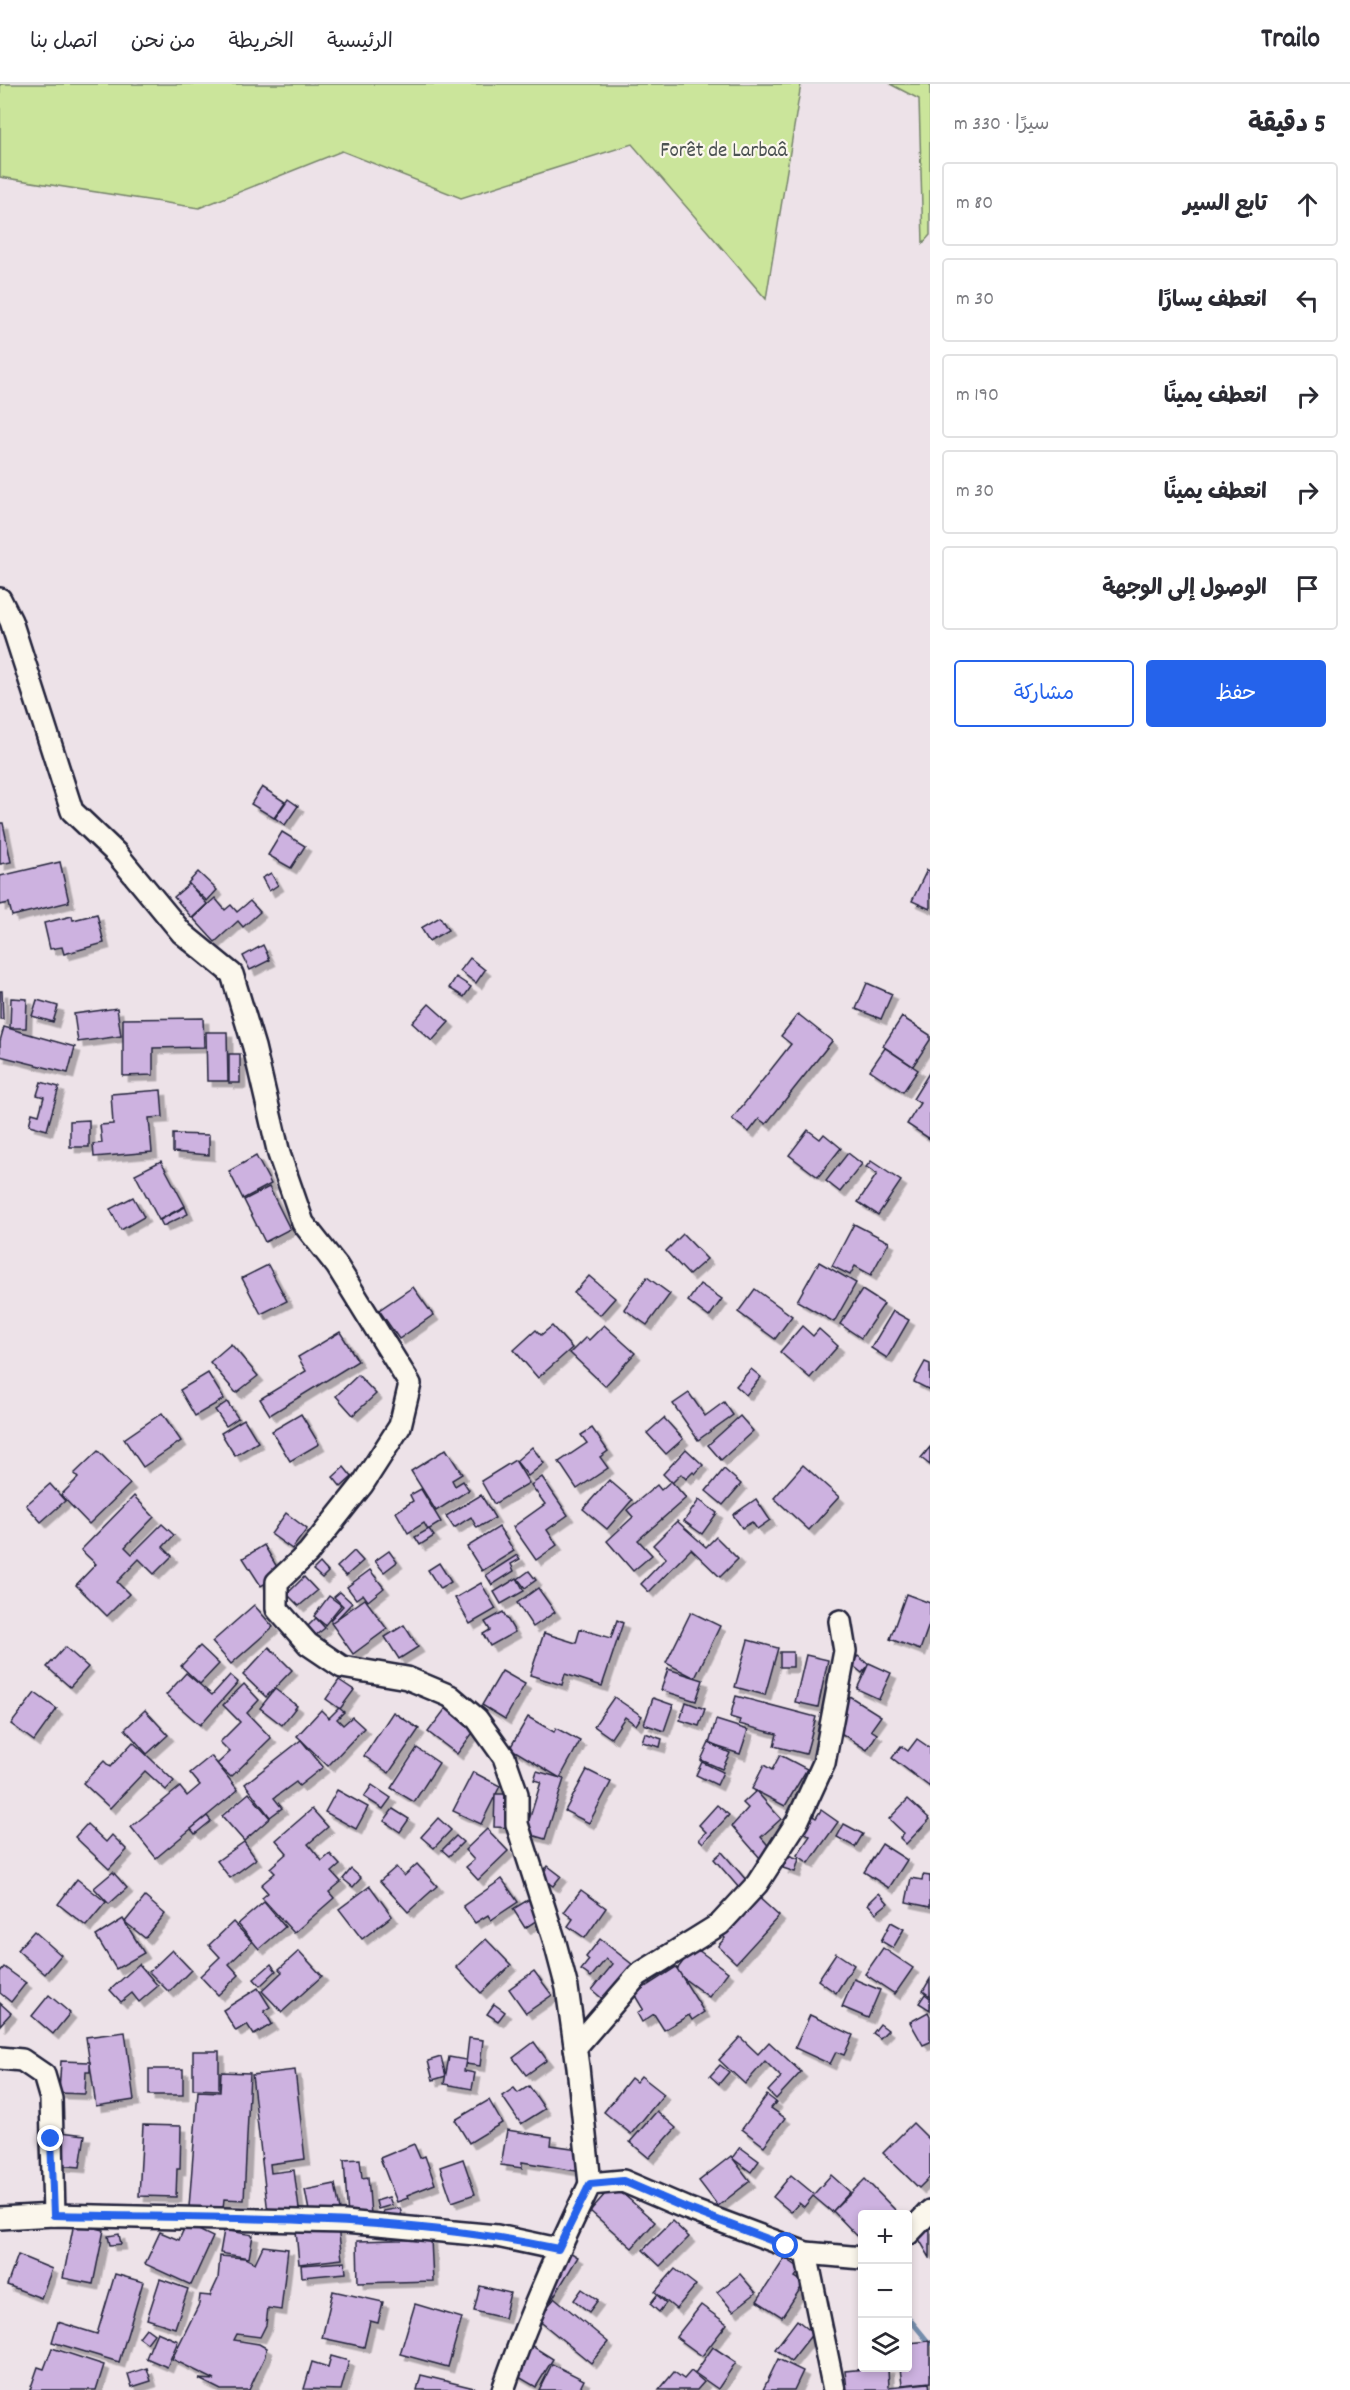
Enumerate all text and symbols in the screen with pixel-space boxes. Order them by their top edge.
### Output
text: Trailo [1261,21,1320,61]
text: اتصل بنا [30,28,98,58]
text: من نحن [131,28,195,58]
text: الخريطة [228,28,294,58]
text: الرئيسية [327,28,393,58]
text: 5 دقيقة [1248,107,1326,144]
text: سيرًا · 330 m [954,111,1050,139]
park label: Forêt de Larbaâ [660,137,788,167]
icon: ahead [1291,188,1324,221]
text: 80 m [956,190,993,218]
text: تابع السير [1184,190,1267,221]
icon: left [1291,284,1324,317]
text: 30 m [956,286,994,314]
text: انعطف يسارًا [1158,286,1267,317]
icon: right [1291,380,1324,413]
text: 190 m [956,382,999,410]
text: انعطف يمينًا [1164,382,1267,413]
icon: right [1291,476,1324,509]
text: 30 m [956,478,994,506]
text: انعطف يمينًا [1164,478,1267,509]
icon: arrive [1291,572,1324,605]
text: الوصول إلى الوجهة [1102,574,1267,605]
button: مشاركة [954,660,1134,727]
button: حفظ [1146,660,1326,727]
route end [37,2125,63,2151]
map controls [858,2210,912,2372]
button: + [858,2210,912,2264]
route start [772,2232,798,2258]
button: − [858,2264,912,2318]
button: layers [858,2318,912,2372]

